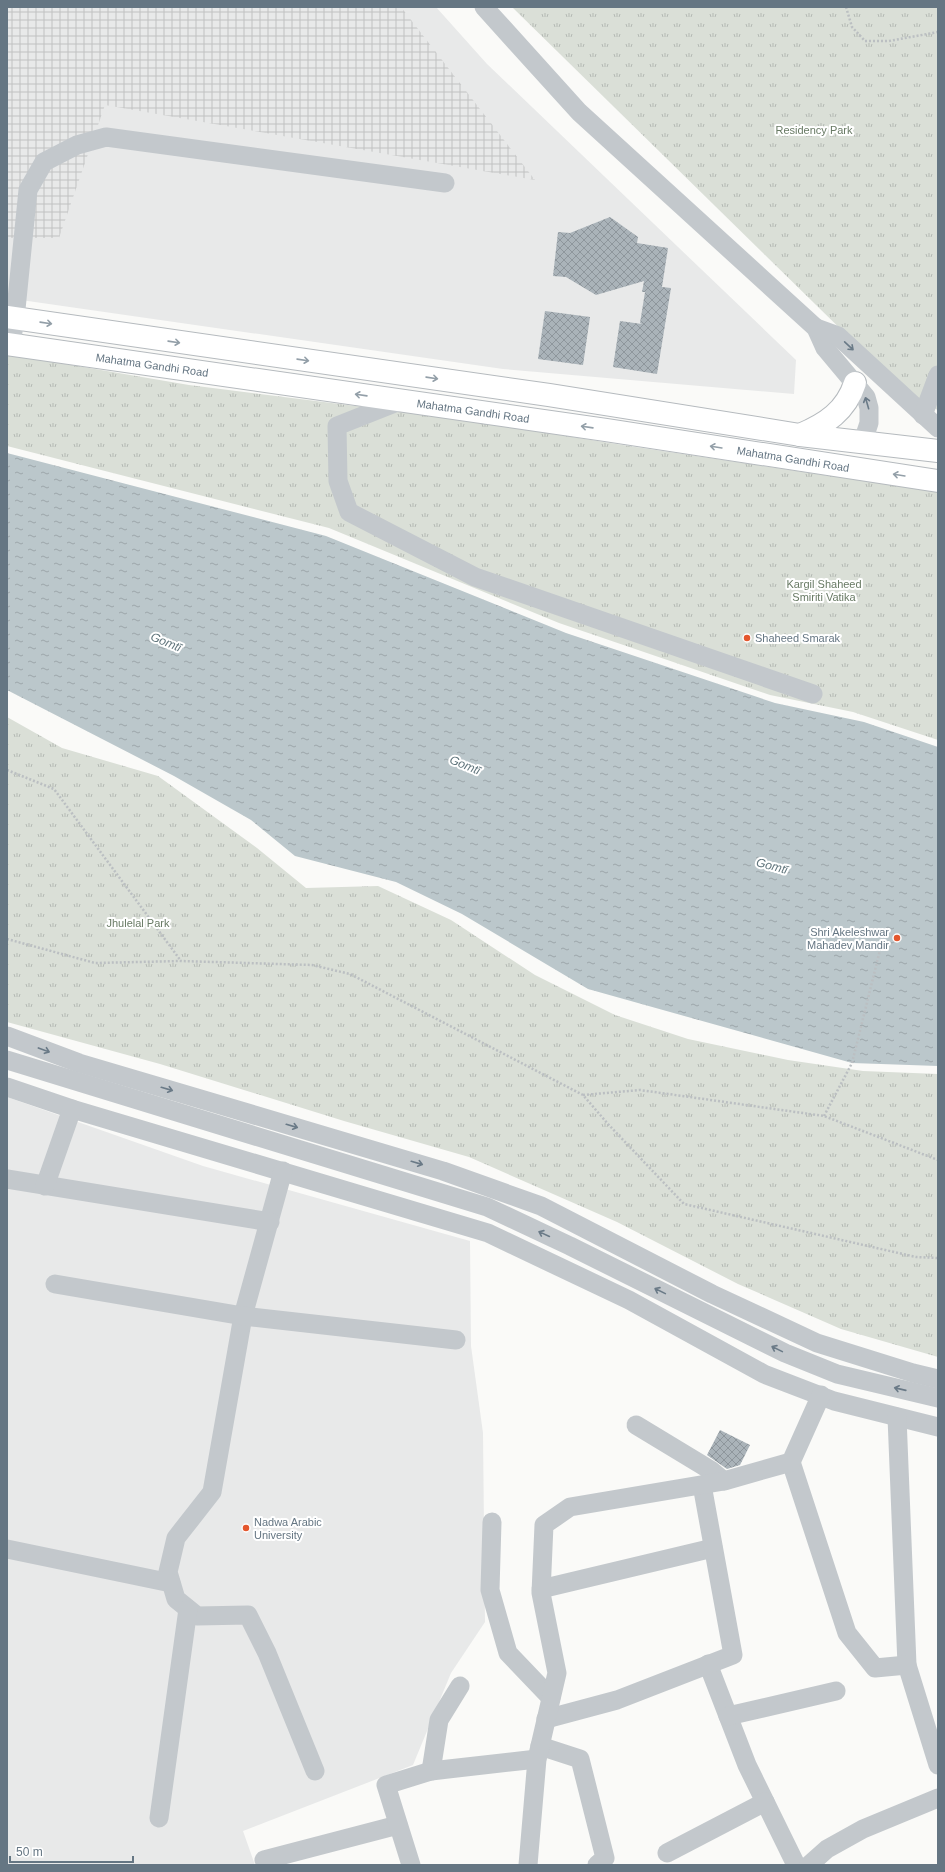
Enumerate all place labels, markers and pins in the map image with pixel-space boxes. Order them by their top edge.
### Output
place label: Shaheed Smarak [755,632,840,644]
marker: Shaheed Smarak [742,633,752,643]
place label: Shri Akeleshwar Mahadev Mandir [807,926,889,951]
marker: Shri Akeleshwar Mahadev Mandir [892,933,902,943]
place label: Nadwa Arabic University [254,1516,322,1541]
marker: Nadwa Arabic University [241,1523,251,1533]

